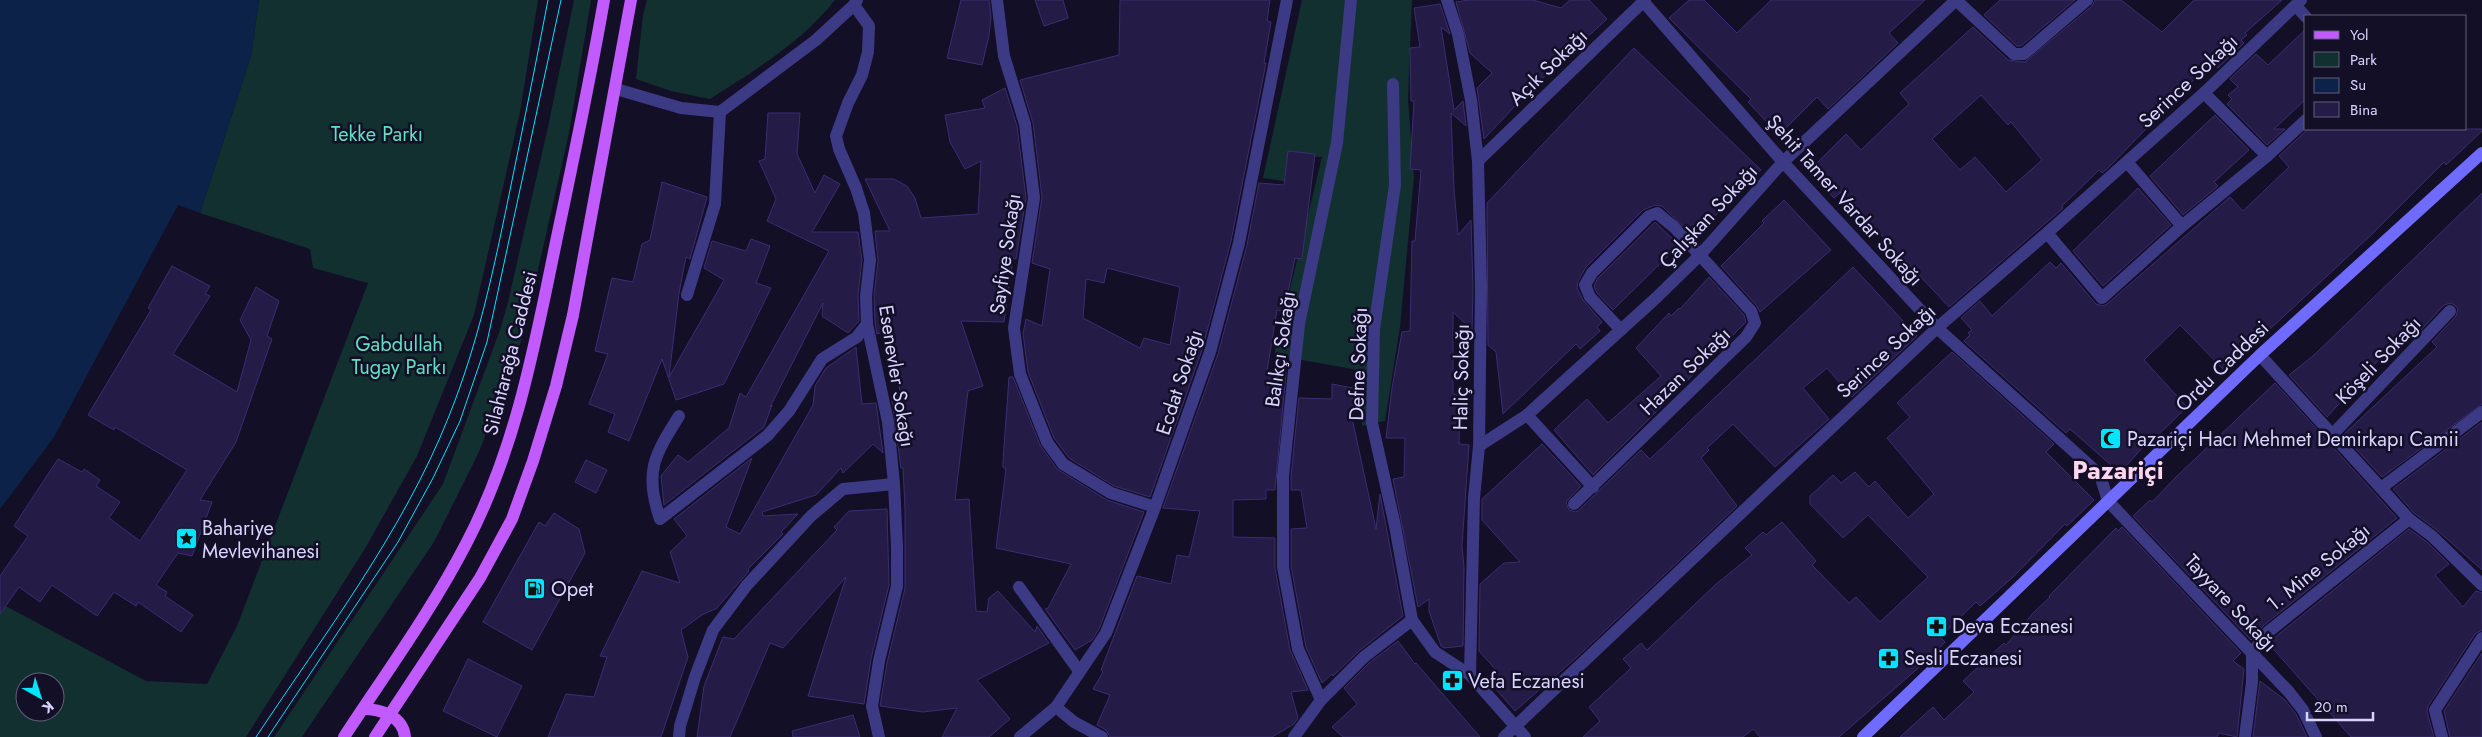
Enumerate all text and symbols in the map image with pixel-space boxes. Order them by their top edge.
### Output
legend [2304,15,2467,130]
street label: Açık Sokağı [1502,22,1594,112]
text: Yol [2350,24,2369,46]
street label: Serince Sokağı [2132,28,2245,135]
text: Park [2350,49,2377,71]
text: Su [2350,74,2366,96]
text: Bina [2350,99,2377,121]
street label: Şehit Tamer Vardar Sokağı [1760,108,1930,292]
park label: Tekke Parkı [331,120,423,149]
street label: Çalışkan Sokağı [1652,158,1764,275]
street label: Sayfiye Sokağı [983,192,1028,316]
street label: Silahtarağa Caddesi [476,268,545,438]
street label: Balıkçı Sokağı [1258,289,1303,409]
street label: Serince Sokağı [1830,298,1943,405]
street label: Esenevler Sokağı [871,303,922,449]
street label: Defne Sokağı [1342,307,1375,421]
street label: Köşeli Sokağı [2329,310,2428,411]
street label: Ordu Caddesi [2169,314,2276,419]
street label: Hazan Sokağı [1634,321,1737,422]
street label: Haliç Sokağı [1446,324,1477,430]
street label: Ecdat Sokağı [1149,326,1210,439]
park label: Gabdullah Tugay Parkı [352,330,446,382]
place label: Pazariçi Hacı Mehmet Demirkapı Camii [2127,425,2459,454]
mosque icon: Pazariçi Hacı Mehmet Demirkapı Camii [2099,427,2123,451]
district label: Pazariçi [2072,452,2164,488]
place label: Bahariye Mevlevihanesi [202,514,320,566]
street label: 1. Mine Sokağı [2260,516,2376,618]
place icon: Bahariye Mevlevihanesi [174,527,198,551]
street label: Tayyare Sokağı [2178,548,2284,659]
place label: Opet [551,575,594,604]
fuel station icon: Opet [523,577,547,601]
place label: Deva Eczanesi [1952,612,2073,641]
pharmacy icon: Deva Eczanesi [1924,614,1948,638]
place label: Sesli Eczanesi [1904,644,2023,673]
pharmacy icon: Sesli Eczanesi [1876,646,1900,670]
place label: Vefa Eczanesi [1468,667,1585,696]
pharmacy icon: Vefa Eczanesi [1440,669,1464,693]
north arrow [15,672,65,722]
scale bar [2307,690,2373,722]
text: K [38,696,58,718]
text: 20 m [2314,696,2348,718]

